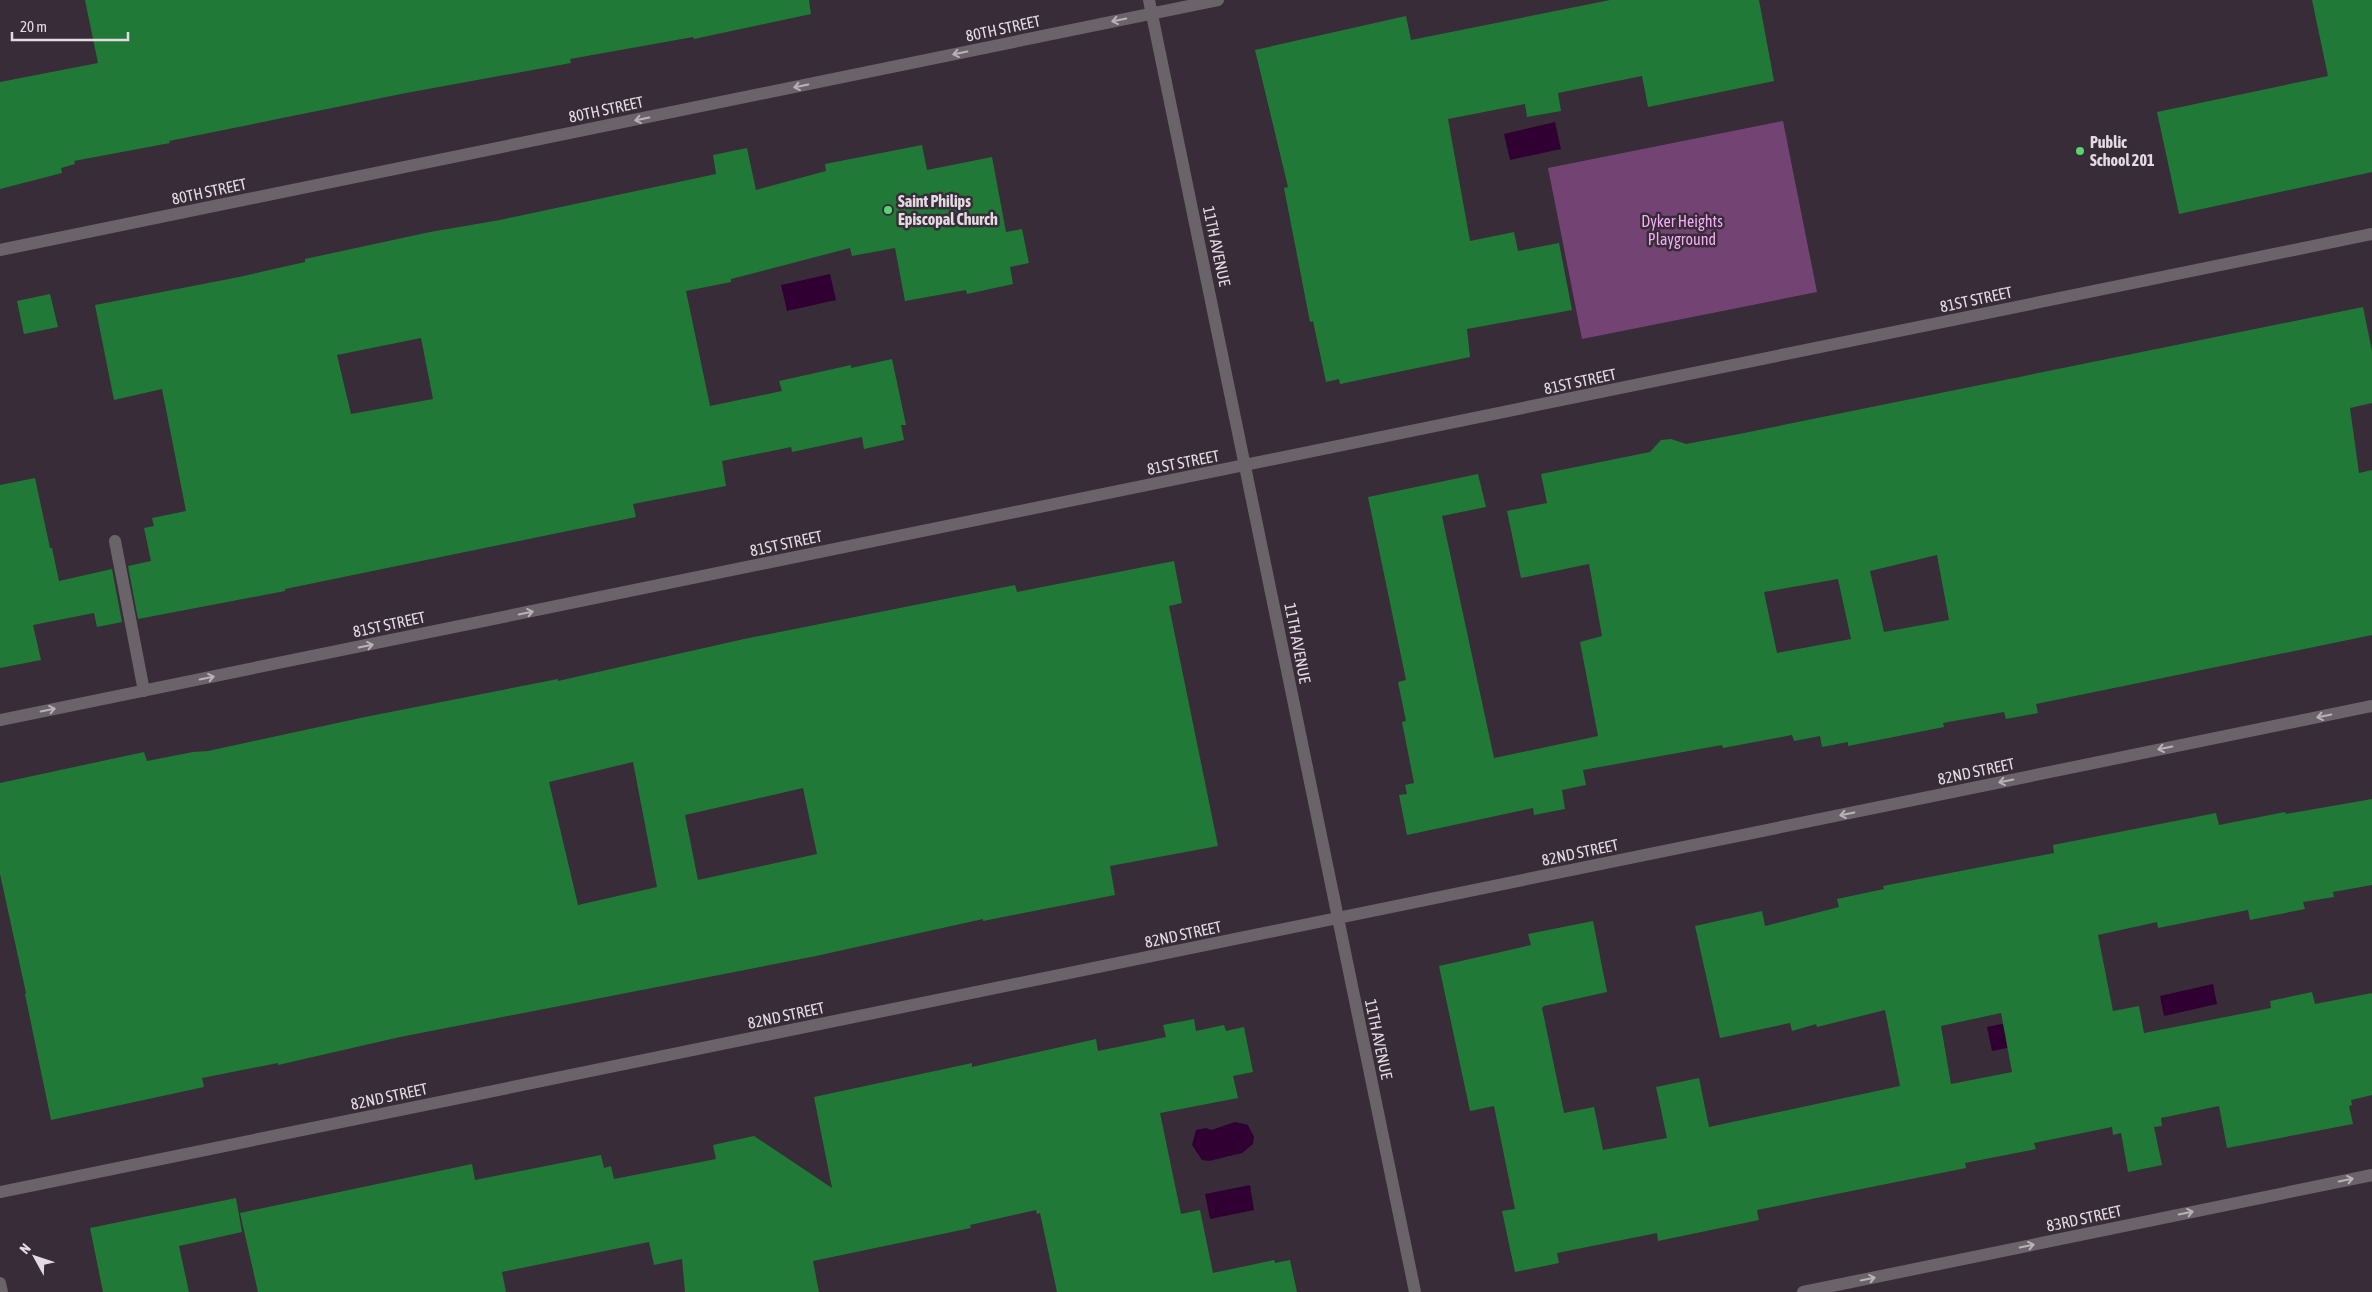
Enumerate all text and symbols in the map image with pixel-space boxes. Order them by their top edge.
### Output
scale bar [12,10,129,42]
street label: 80TH STREET [964,11,1042,45]
one-way arrow [1111,16,1127,26]
text: 20 m [20,18,47,35]
one-way arrow [952,49,968,58]
one-way arrow [793,82,809,91]
street label: 80TH STREET [567,92,645,126]
one-way arrow [634,114,650,124]
place label: Public School 201 [2090,133,2155,169]
marker: Public School 201 [2074,145,2086,157]
street label: 80TH STREET [170,174,248,208]
place label: Saint Philips Episcopal Church [898,192,998,228]
marker: Saint Philips Episcopal Church [882,204,894,216]
street label: 11TH AVENUE [1200,204,1234,288]
park label: Dyker Heights Playground [1641,212,1723,249]
street label: 81ST STREET [1938,283,2014,315]
street label: 81ST STREET [1542,365,1618,397]
street label: 81ST STREET [1145,446,1221,478]
street label: 81ST STREET [748,527,824,559]
street label: 11TH AVENUE [1281,601,1315,685]
street label: 81ST STREET [351,608,427,640]
one-way arrow [517,608,533,617]
one-way arrow [358,640,374,650]
one-way arrow [199,673,215,682]
one-way arrow [39,705,55,715]
one-way arrow [2317,711,2333,721]
one-way arrow [2158,744,2174,754]
street label: 82ND STREET [1936,754,2016,788]
one-way arrow [1998,777,2014,786]
one-way arrow [1839,810,1855,819]
street label: 82ND STREET [1540,835,1620,869]
street label: 82ND STREET [1143,917,1223,951]
street label: 11TH AVENUE [1362,997,1396,1081]
street label: 82ND STREET [746,998,826,1032]
street label: 82ND STREET [349,1079,429,1113]
one-way arrow [2337,1175,2353,1185]
street label: 83RD STREET [2045,1201,2123,1235]
one-way arrow [2178,1208,2194,1217]
north arrow [10,1232,60,1282]
text: N [16,1240,34,1257]
one-way arrow [2019,1241,2035,1250]
one-way arrow [1860,1273,1876,1283]

